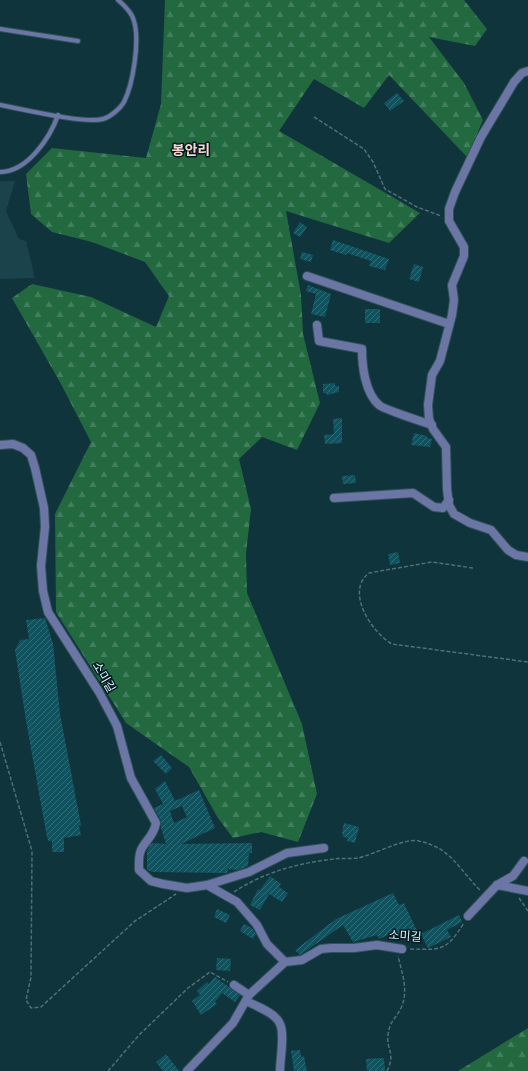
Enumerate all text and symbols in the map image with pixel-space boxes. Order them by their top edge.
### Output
district label: 봉안리 [172,141,210,159]
street label: 소미길 [89,659,119,695]
street label: 소미길 [388,927,422,945]

